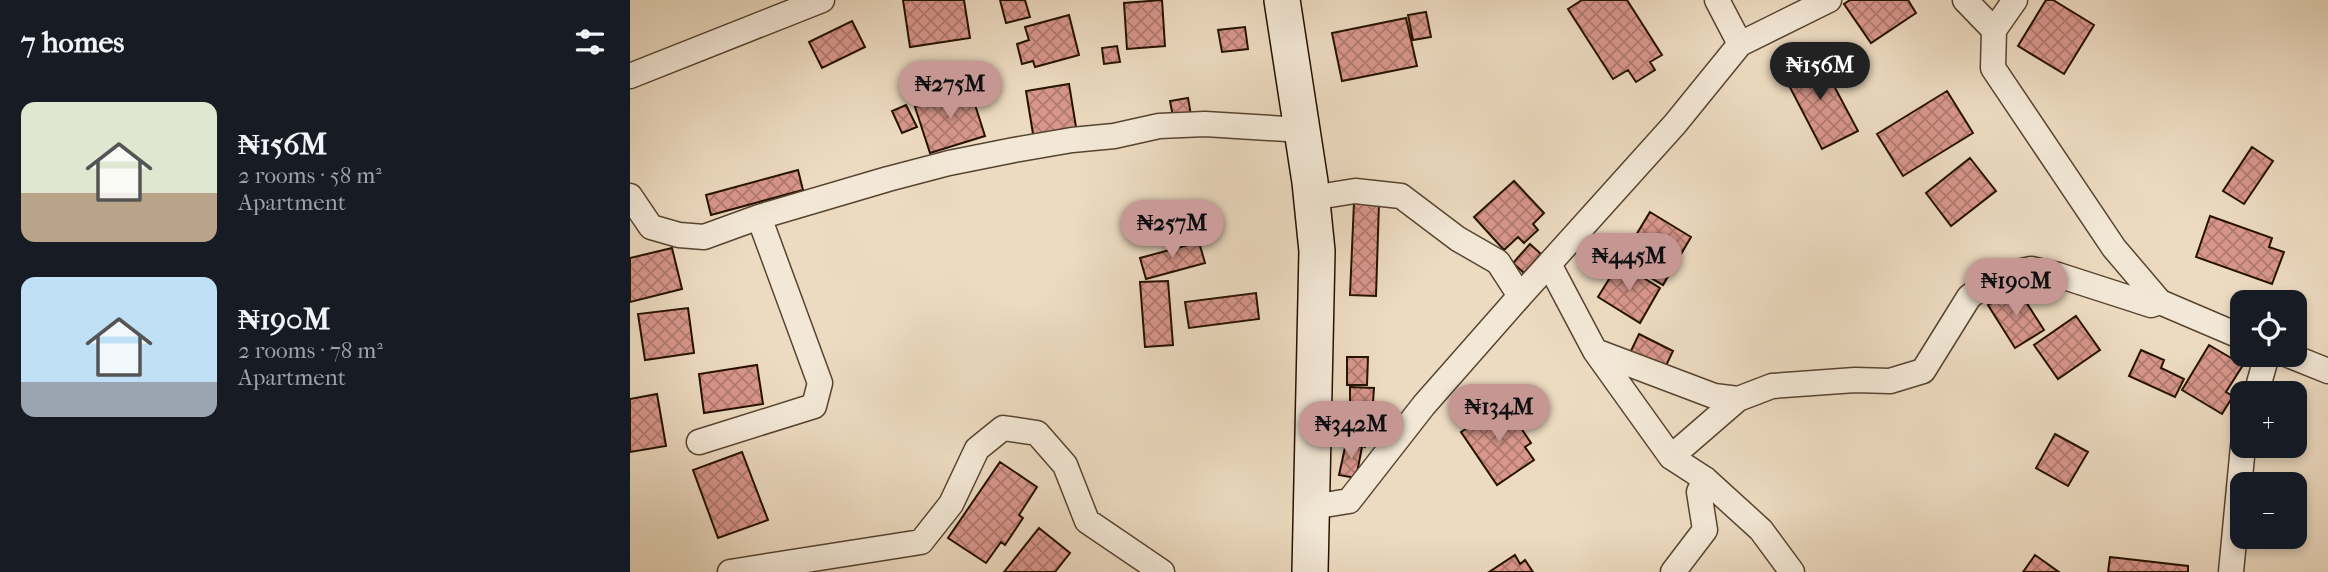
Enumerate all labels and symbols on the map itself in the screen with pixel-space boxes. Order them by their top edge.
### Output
pin: ₦156M [1771,42,1869,102]
pin: ₦275M [901,61,999,121]
pin: ₦257M [1123,201,1221,260]
pin: ₦445M [1580,233,1678,293]
pin: ₦190M [1967,258,2065,318]
pin: ₦134M [1450,384,1548,444]
pin: ₦342M [1302,402,1400,461]

